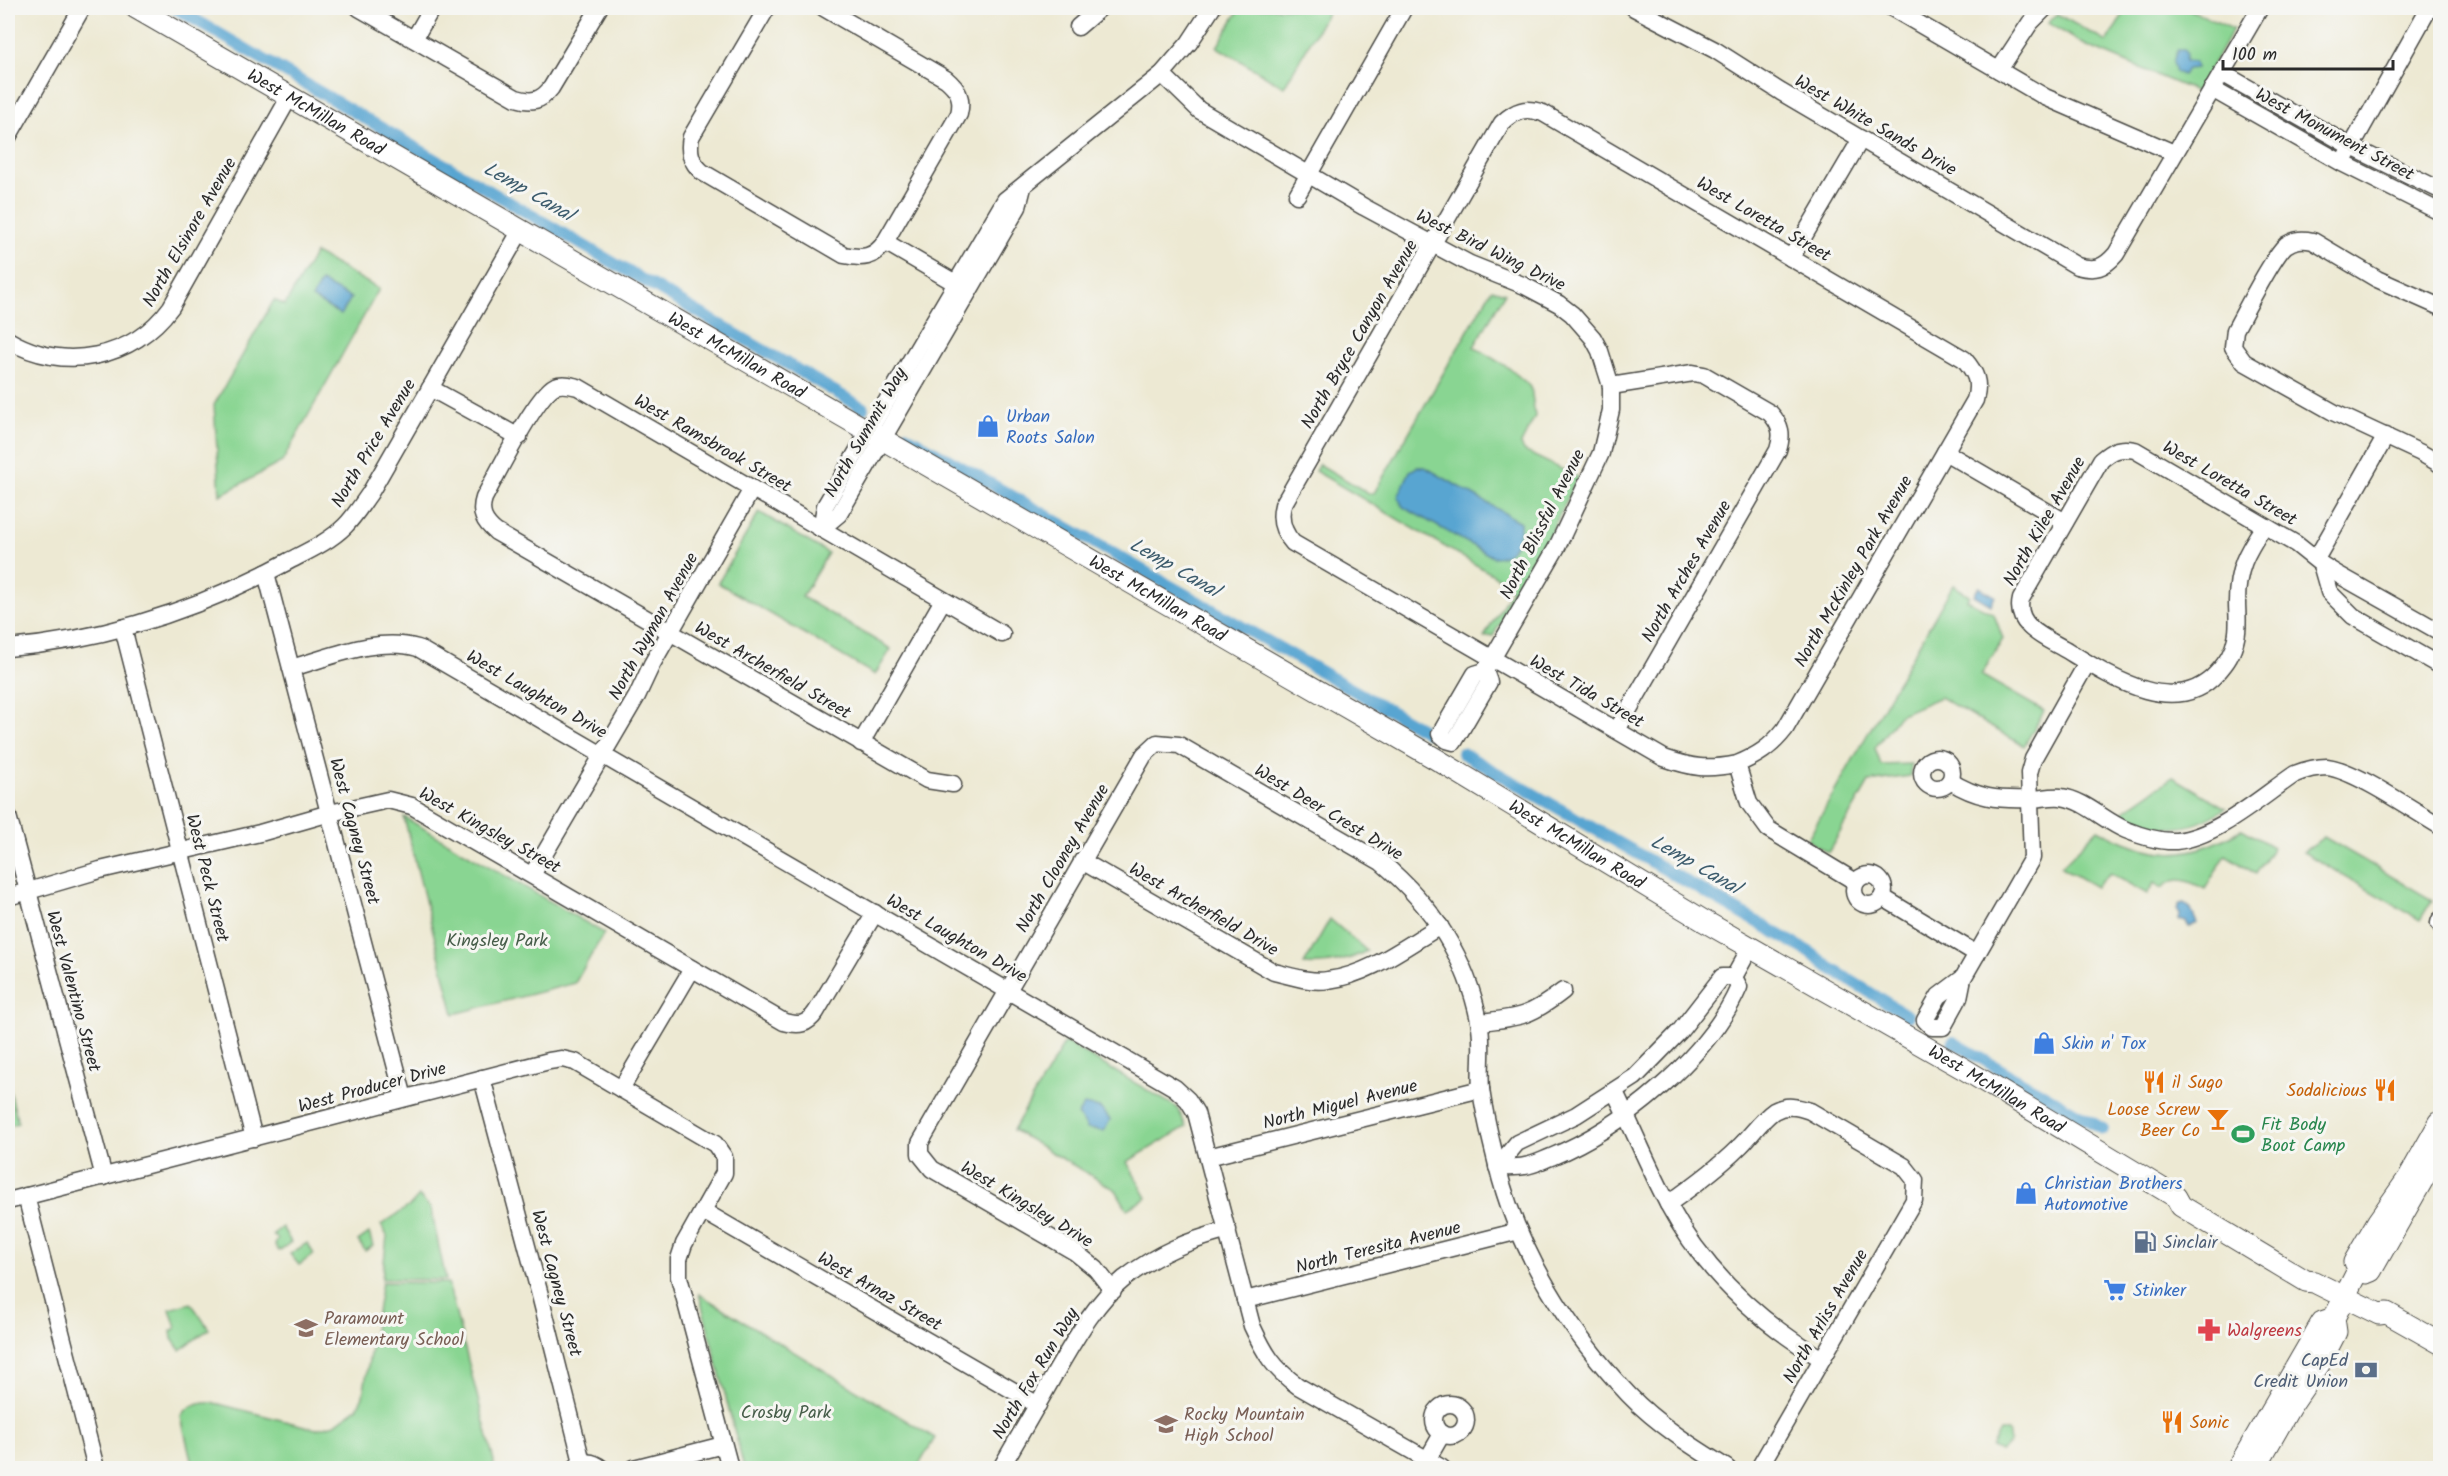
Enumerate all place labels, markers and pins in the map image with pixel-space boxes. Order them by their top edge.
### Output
place label: Urban Roots Salon [1006,403,1095,453]
shop icon: Urban Roots Salon [975,413,1001,439]
shop icon: Skin n' Tox [2031,1030,2057,1056]
place label: Skin n' Tox [2062,1030,2146,1059]
restaurant icon: il Sugo [2141,1069,2167,1095]
place label: il Sugo [2172,1069,2223,1098]
place label: Sodalicious [2286,1077,2367,1106]
restaurant icon: Sodalicious [2372,1077,2398,1103]
place label: Loose Screw Beer Co [2107,1096,2201,1146]
bar icon: Loose Screw Beer Co [2205,1106,2231,1132]
place label: Fit Body Boot Camp [2261,1111,2346,1161]
sports icon: Fit Body Boot Camp [2230,1121,2256,1147]
place label: Christian Brothers Automotive [2044,1170,2183,1220]
shop icon: Christian Brothers Automotive [2013,1180,2039,1206]
fuel station icon: Sinclair [2132,1229,2158,1255]
place label: Sinclair [2163,1229,2219,1258]
supermarket icon: Stinker [2102,1277,2128,1303]
place label: Stinker [2133,1277,2187,1306]
place label: Paramount Elementary School [324,1305,465,1355]
school or university icon: Paramount Elementary School [293,1315,319,1341]
pharmacy icon: Walgreens [2196,1317,2222,1343]
place label: Walgreens [2227,1317,2302,1346]
place label: CapEd Credit Union [2253,1347,2349,1397]
bank icon: CapEd Credit Union [2353,1357,2379,1383]
place label: Rocky Mountain High School [1184,1401,1305,1451]
restaurant icon: Sonic [2159,1409,2185,1435]
place label: Sonic [2190,1409,2230,1438]
school or university icon: Rocky Mountain High School [1153,1411,1179,1437]

